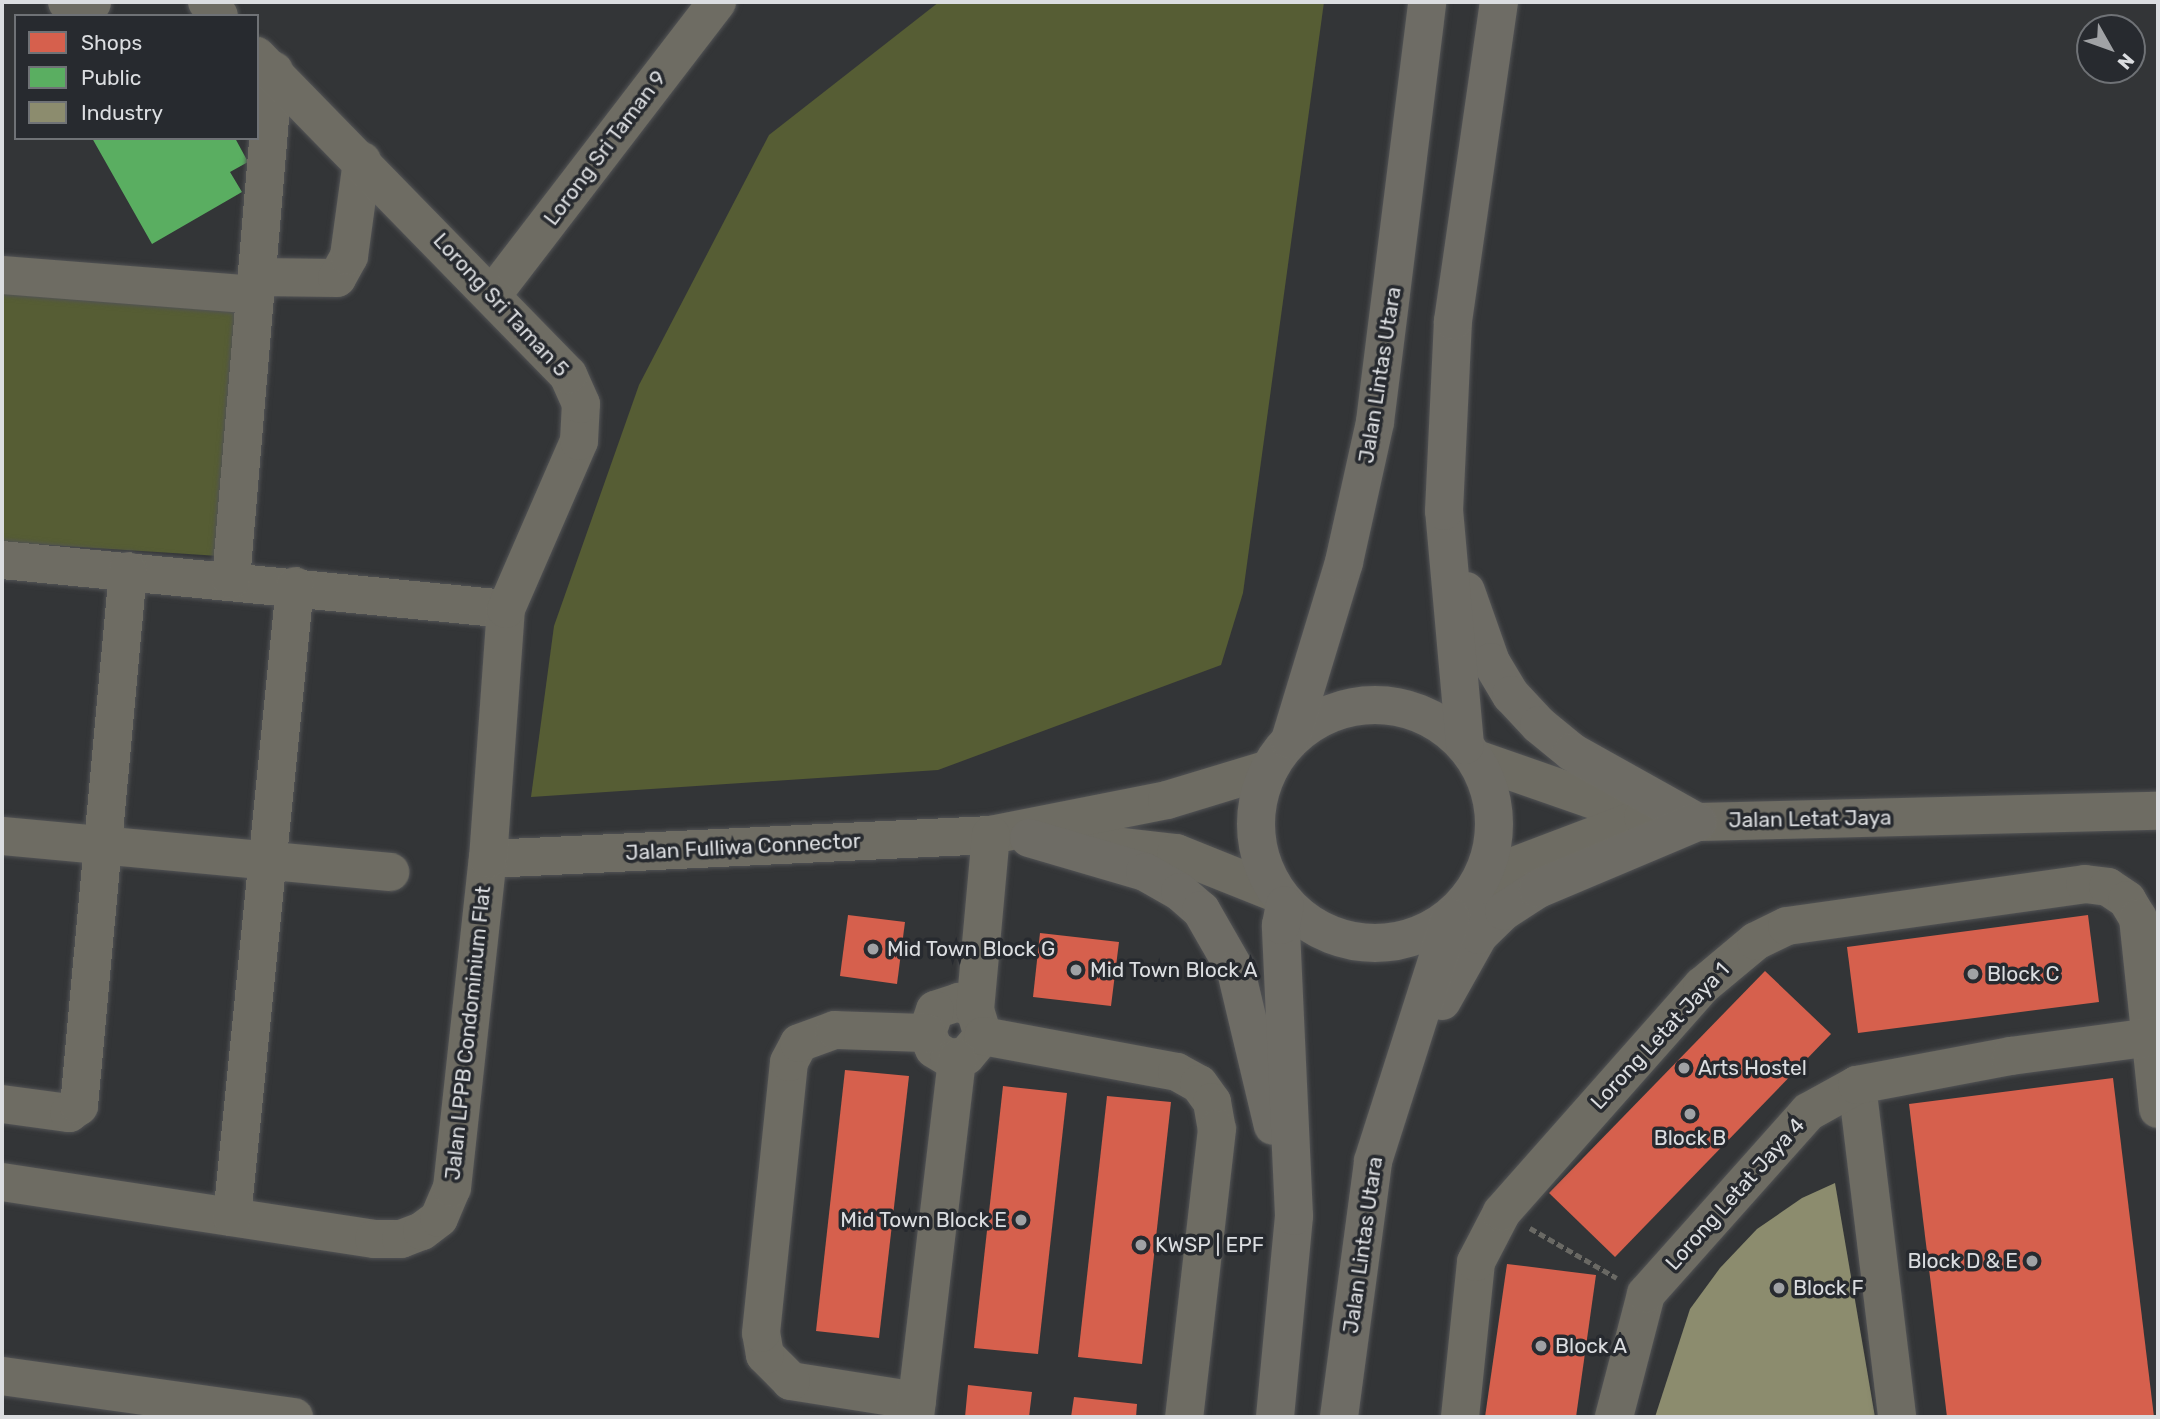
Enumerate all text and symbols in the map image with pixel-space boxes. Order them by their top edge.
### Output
legend [14,14,259,140]
north arrow [2076,14,2146,84]
text: Shops [81,30,142,55]
text: N [2113,49,2139,74]
text: Public [81,65,141,90]
street label: Lorong Sri Taman 9 [538,66,672,230]
text: Industry [81,100,163,125]
street label: Lorong Sri Taman 5 [428,228,574,382]
street label: Jalan Lintas Utara [1354,285,1406,465]
street label: Jalan Letat Jaya [1728,805,1892,833]
street label: Jalan Fulliwa Connector [625,828,861,866]
street label: Jalan LPPB Condominium Flat [440,885,496,1181]
place label: Mid Town Block G [887,936,1056,962]
marker: Mid Town Block G [865,941,881,957]
place label: Mid Town Block A [1090,957,1259,983]
street label: Lorong Letat Jaya 1 [1585,957,1735,1115]
place label: Block C [1987,961,2060,987]
marker: Mid Town Block A [1068,962,1084,978]
marker: Block C [1965,966,1981,982]
place label: Arts Hostel [1698,1055,1807,1081]
marker: Arts Hostel [1676,1060,1692,1076]
marker: Block B [1682,1106,1698,1122]
street label: Lorong Letat Jaya 4 [1660,1113,1810,1275]
place label: Block B [1654,1125,1726,1151]
street label: Jalan Lintas Utara [1338,1155,1388,1335]
place label: Mid Town Block E [839,1207,1007,1233]
marker: Mid Town Block E [1013,1212,1029,1228]
place label: KWSP | EPF [1155,1232,1264,1258]
marker: KWSP | EPF [1133,1237,1149,1253]
place label: Block D & E [1907,1248,2018,1274]
marker: Block D & E [2024,1253,2040,1269]
place label: Block F [1793,1275,1864,1301]
marker: Block F [1771,1280,1787,1296]
place label: Block A [1555,1333,1628,1359]
marker: Block A [1533,1338,1549,1354]

